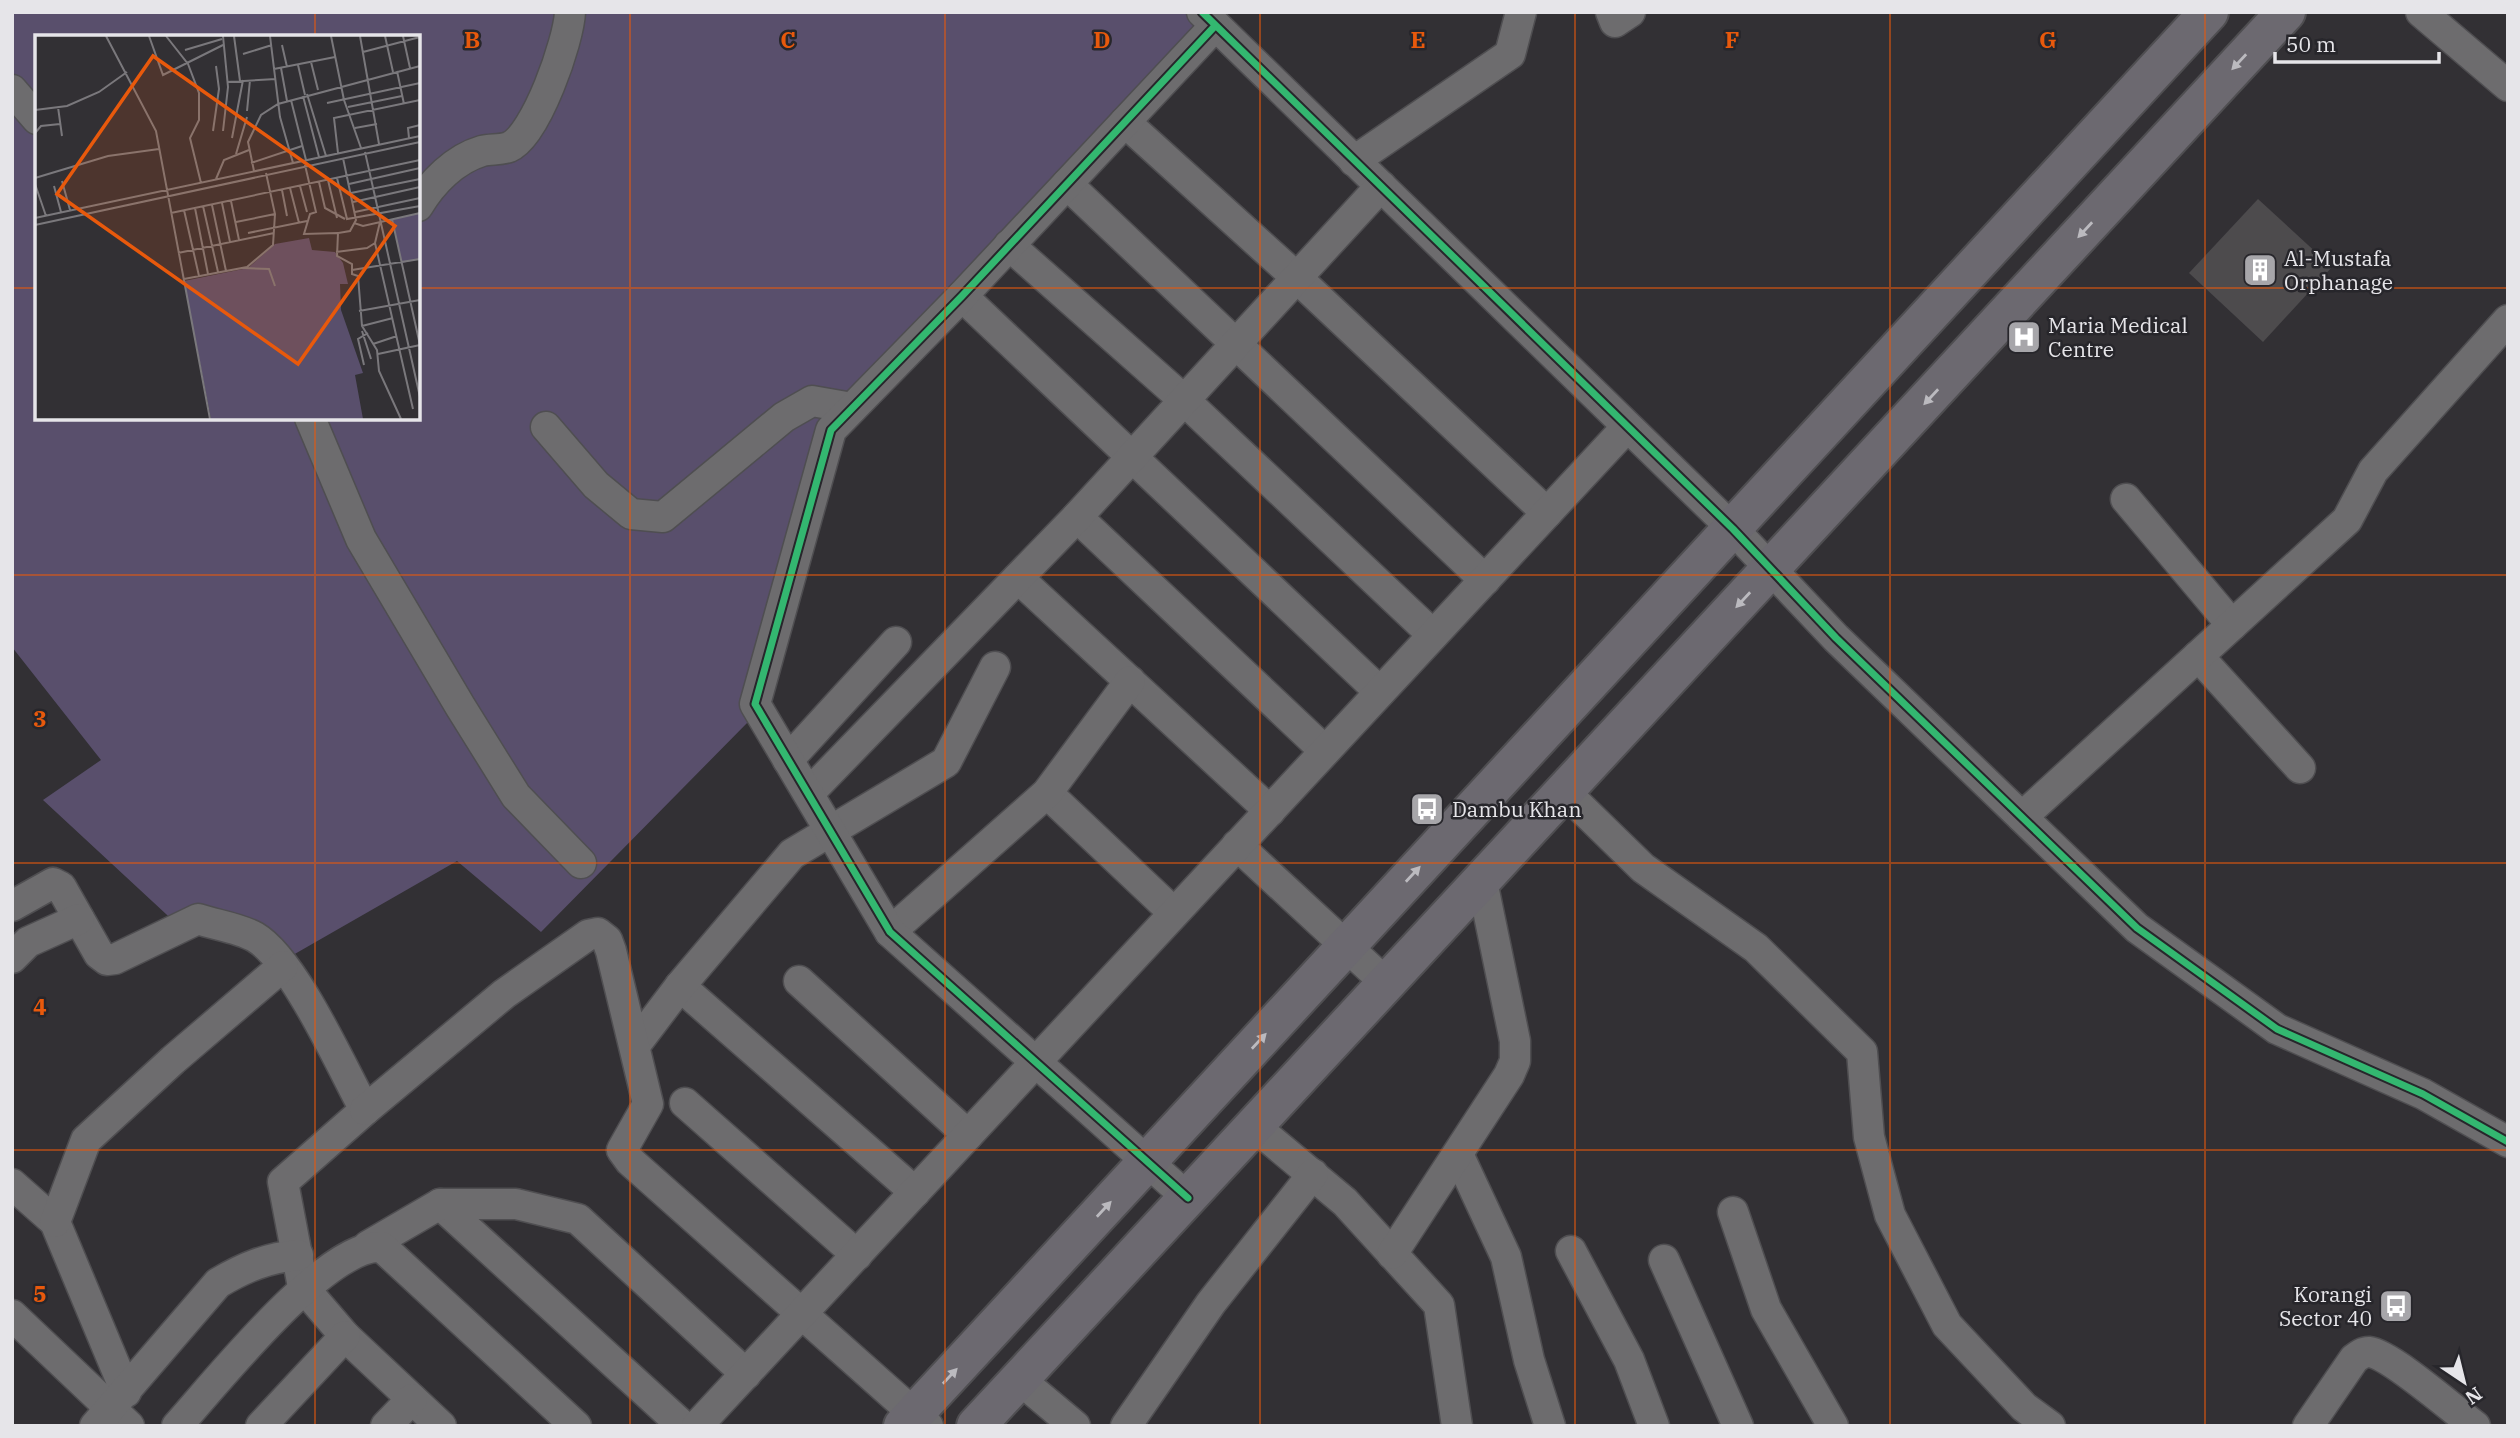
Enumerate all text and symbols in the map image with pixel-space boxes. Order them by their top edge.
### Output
scale bar [2275,21,2440,65]
text: B [464,24,480,54]
text: C [780,24,796,54]
text: D [1093,24,1111,54]
text: E [1410,24,1426,54]
text: F [1725,24,1739,54]
text: G [2039,24,2057,54]
text: 50 m [2286,30,2336,58]
inset map [35,35,420,420]
one-way arrow [2232,53,2248,70]
one-way arrow [2077,221,2093,239]
place label: Al-Mustafa Orphanage [2284,244,2393,296]
building icon: Al-Mustafa Orphanage [2241,251,2279,289]
place label: Maria Medical Centre [2048,311,2188,363]
hospital icon: Maria Medical Centre [2005,318,2043,356]
one-way arrow [1923,388,1939,406]
one-way arrow [1736,591,1752,608]
text: 3 [33,703,47,733]
bus stop icon: Dambu Khan [1408,790,1446,828]
place label: Dambu Khan [1452,795,1582,823]
one-way arrow [1405,865,1421,883]
text: 4 [33,991,47,1021]
one-way arrow [1250,1033,1266,1050]
one-way arrow [1096,1201,1112,1218]
text: 5 [33,1278,47,1308]
place label: Korangi Sector 40 [2279,1280,2372,1332]
bus stop icon: Korangi Sector 40 [2377,1287,2415,1325]
north arrow [2429,1347,2499,1417]
one-way arrow [941,1368,957,1385]
text: N [2461,1382,2487,1410]

